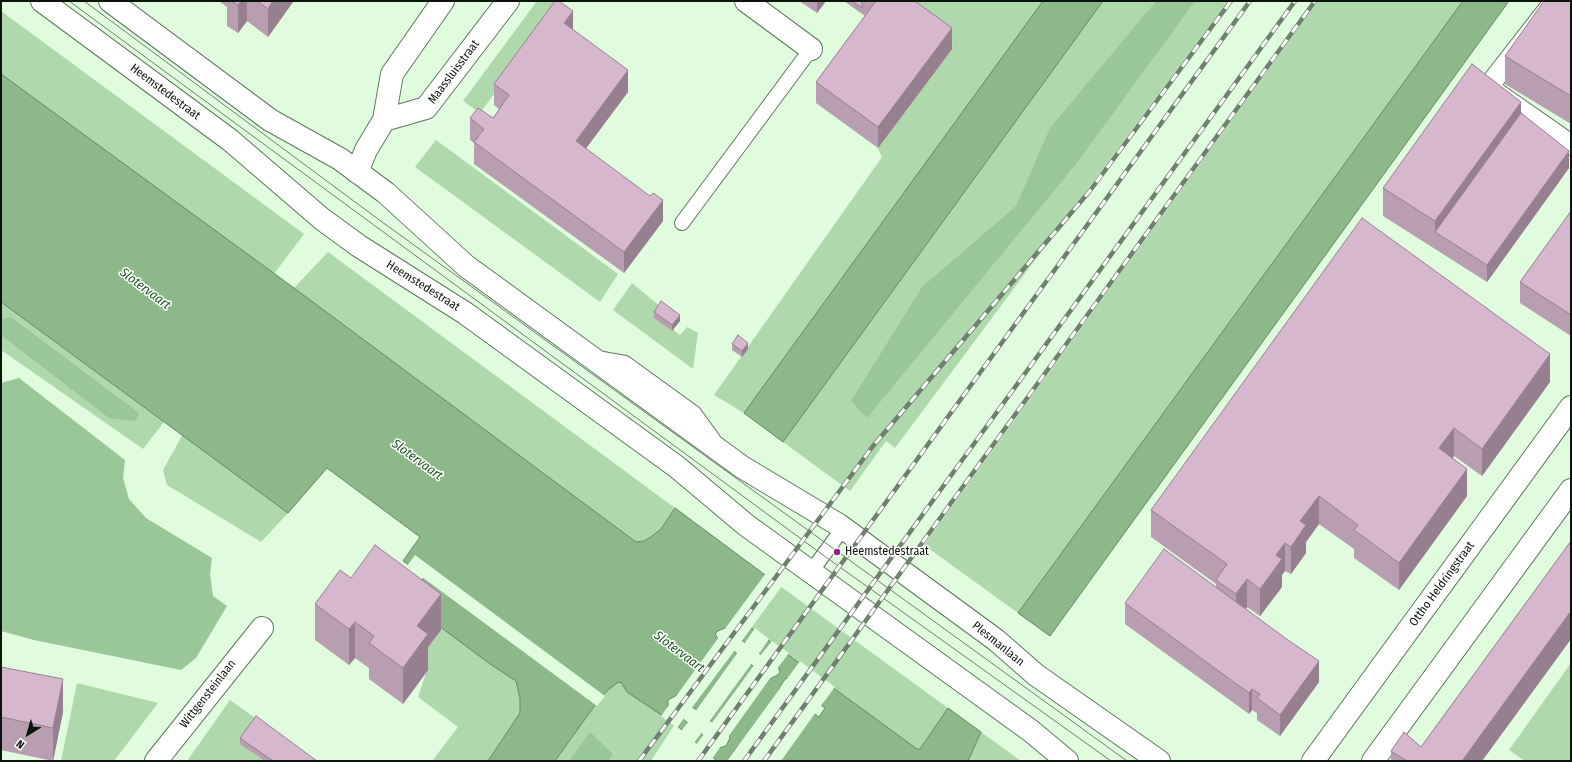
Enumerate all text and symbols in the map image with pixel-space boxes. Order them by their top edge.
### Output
street label: Maassluisstraat [425,37,483,107]
street label: Heemstedestraat [127,61,203,123]
street label: Heemstedestraat [384,258,462,314]
water label: Slotervaart [117,265,173,313]
water label: Slotervaart [389,436,445,484]
street label: Ottho Heldringstraat [1406,539,1478,629]
place label: Heemstedestraat [845,545,929,559]
marker: Heemstedestraat [832,547,842,557]
street label: Plesmanlaan [969,619,1027,669]
water label: Slotervaart [651,628,707,676]
street label: Wittgensteinlaan [177,657,239,731]
north arrow [8,714,48,754]
text: N [14,737,27,751]

